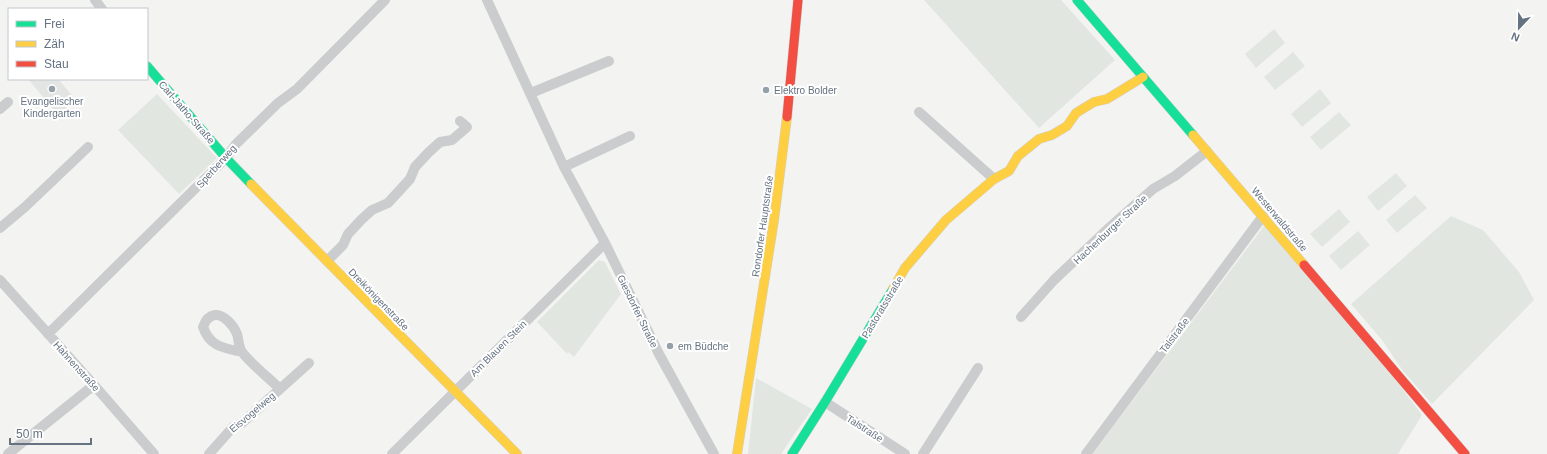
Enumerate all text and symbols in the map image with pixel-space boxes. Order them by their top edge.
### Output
legend [8,8,148,80]
north arrow [1499,8,1539,48]
text: Frei [44,17,65,31]
text: N [1509,30,1521,44]
text: Zäh [44,37,65,51]
text: Stau [44,57,69,71]
street label: Carl-Jatho-Straße [156,79,217,146]
marker: Evangelischer Kindergarten [47,84,57,94]
marker: Elektro Bolder [761,85,771,95]
place label: Elektro Bolder [774,85,837,96]
place label: Evangelischer Kindergarten [21,96,84,119]
street label: Sperberweg [194,143,238,190]
street label: Rondorfer Hauptstraße [750,174,775,277]
street label: Westerwaldstraße [1250,185,1310,254]
street label: Hachenburger Straße [1071,192,1150,266]
street label: Dreikönigenstraße [346,266,411,333]
street label: Giesdorfer Straße [615,273,660,350]
street label: Pastoratsstraße [860,274,906,340]
street label: Talstraße [1158,315,1191,355]
street label: Am Blauen Stein [468,318,529,379]
street label: Hahnenstraße [51,339,102,394]
marker: em Büdche [665,341,675,351]
place label: em Büdche [678,341,729,352]
street label: Eisvogelweg [227,390,277,435]
street label: Talstraße [844,413,885,444]
scale bar [10,420,91,446]
text: 50 m [16,427,43,441]

